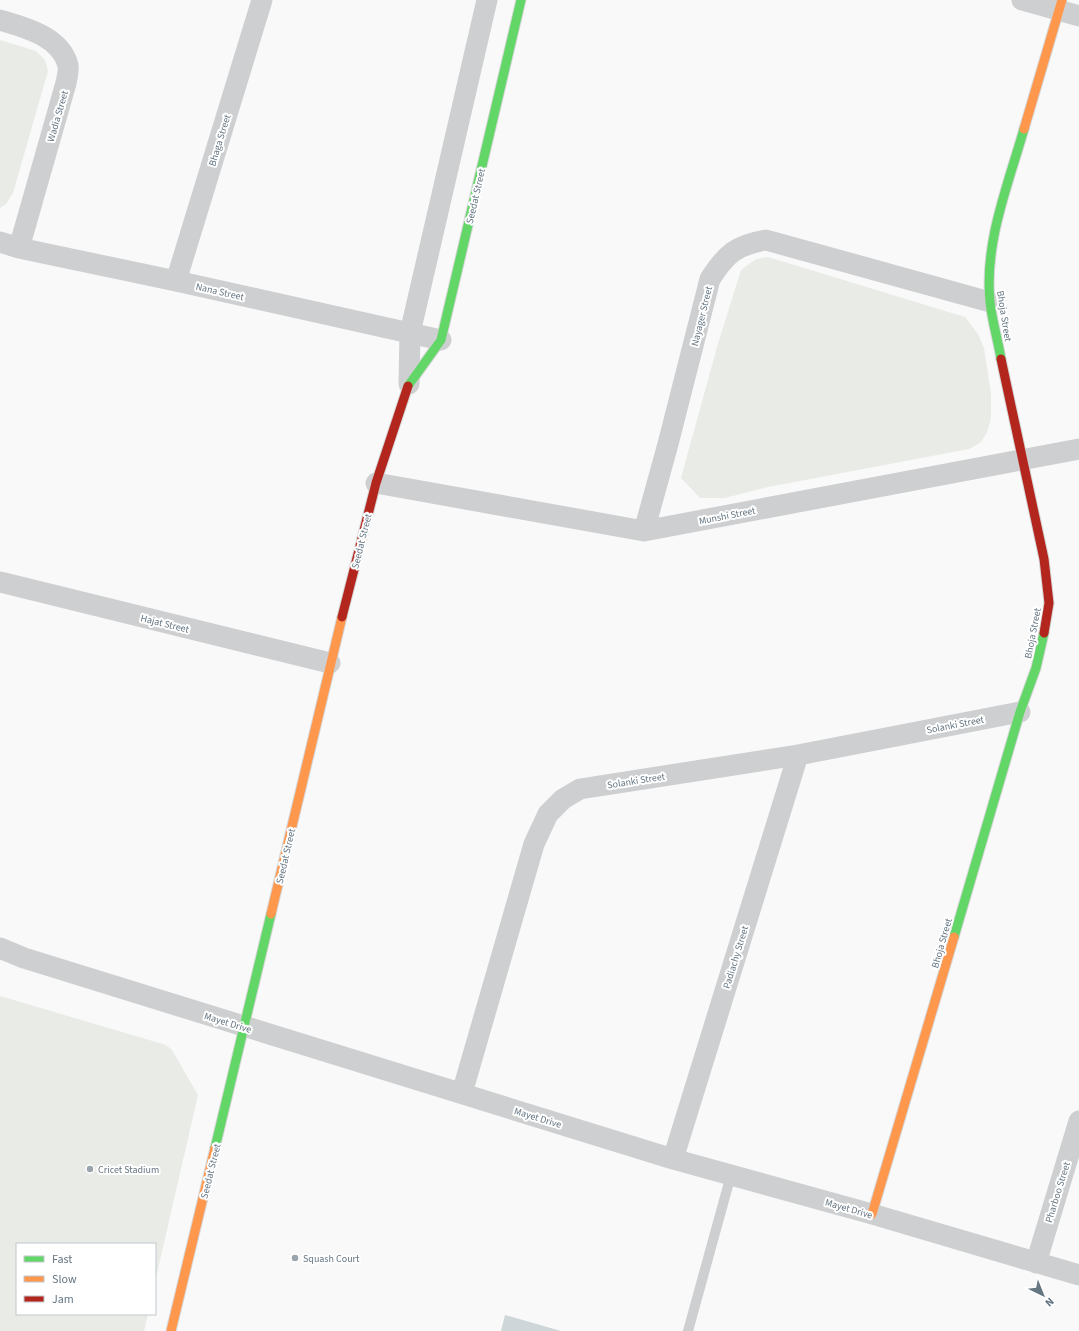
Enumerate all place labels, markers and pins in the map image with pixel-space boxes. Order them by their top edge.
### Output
place label: Cricet Stadium [98,1163,159,1177]
marker: Cricet Stadium [85,1164,95,1174]
place label: Squash Court [303,1252,360,1266]
marker: Squash Court [290,1253,300,1263]

